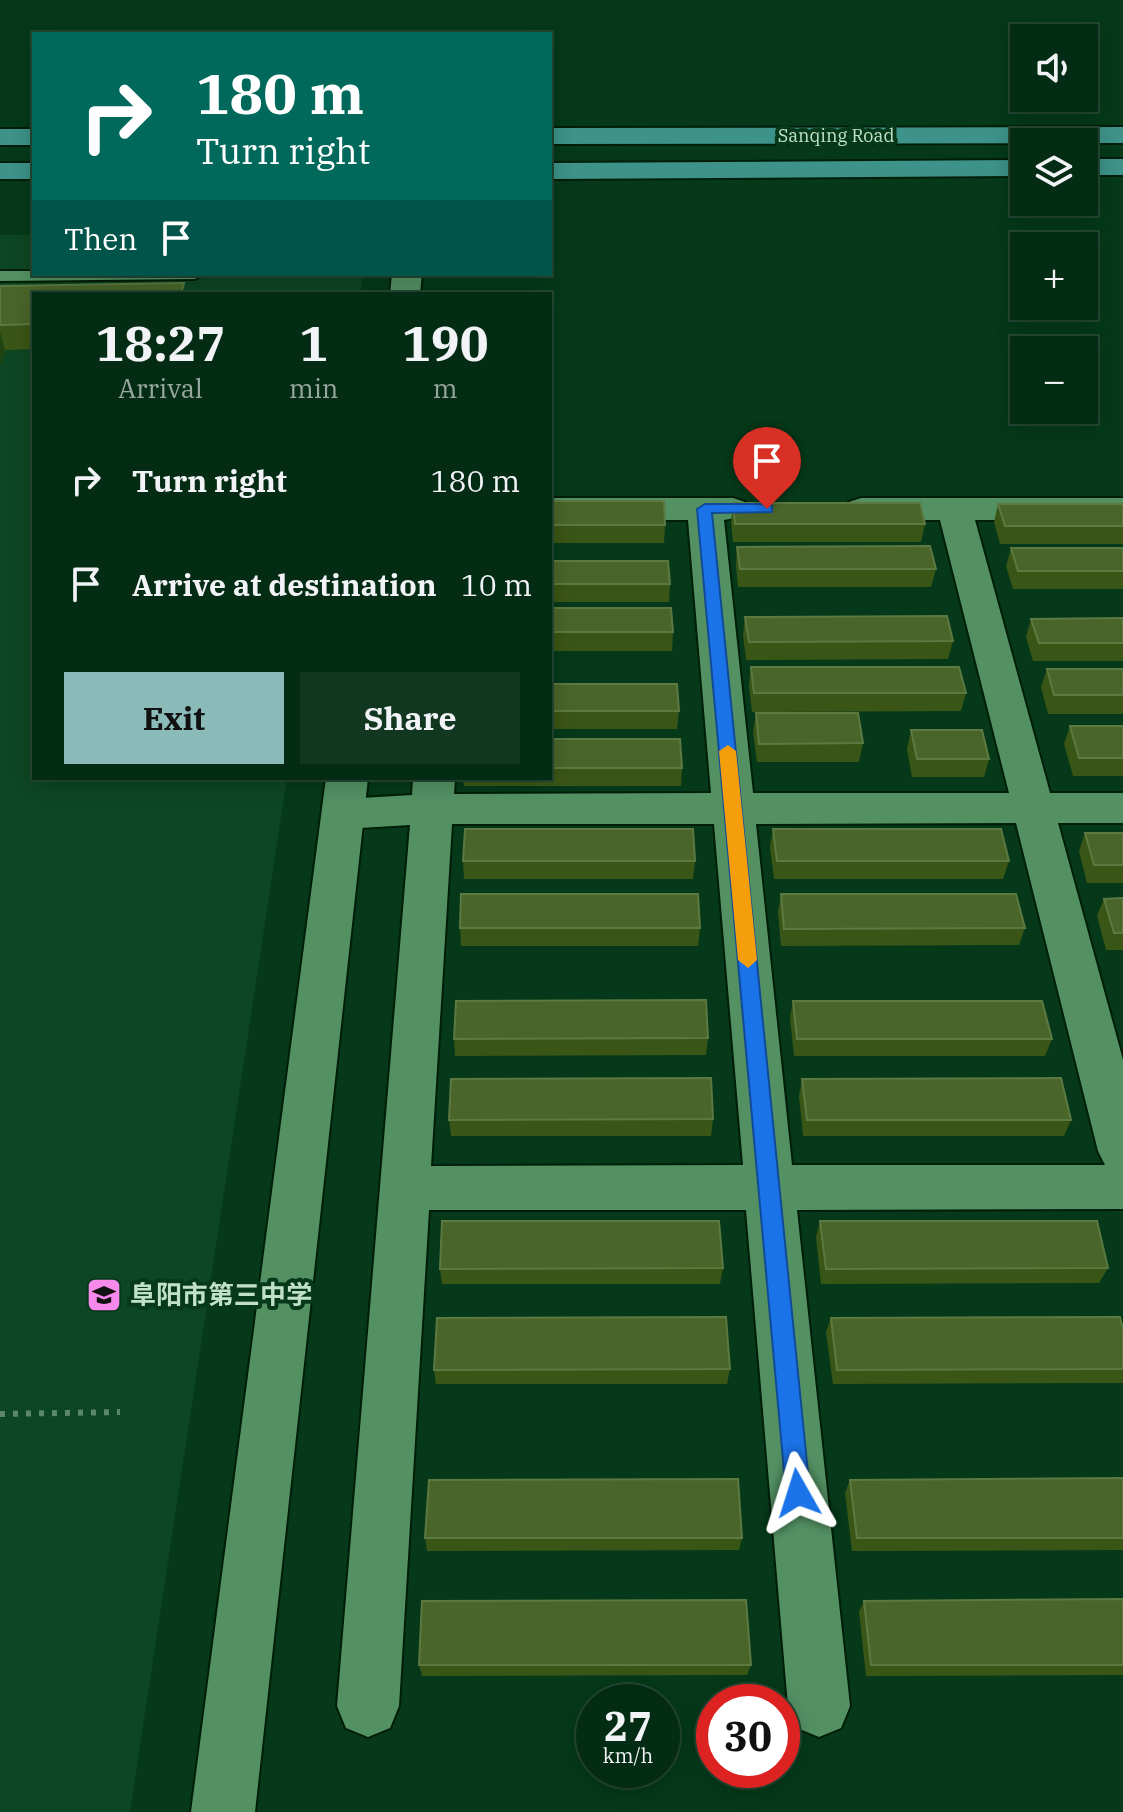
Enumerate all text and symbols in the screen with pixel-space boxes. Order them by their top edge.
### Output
map controls [1010,24,1098,424]
button: sound [1010,24,1098,112]
text: 180 m [196,57,364,129]
icon: right [64,64,168,168]
street label: Sanqing Road [778,124,894,147]
text: Turn right [196,127,370,174]
button: layers [1010,128,1098,216]
icon: arrive [154,216,198,260]
text: Then [64,219,138,258]
button: + [1010,232,1098,320]
text: 18:27 [96,312,225,374]
text: 1 [299,312,328,374]
text: 190 [402,312,488,374]
button: − [1010,336,1098,424]
text: Arrival [118,371,203,405]
text: min [289,371,338,405]
text: m [433,371,458,405]
pin [733,427,801,509]
icon: arrive [745,439,789,483]
icon: right [64,458,108,502]
text: Turn right [132,461,287,500]
text: 180 m [430,461,520,500]
icon: arrive [64,562,108,606]
text: Arrive at destination [132,565,437,604]
text: 10 m [461,565,532,604]
button: Exit [64,672,284,764]
button: Share [300,672,520,764]
school or university icon: 阜阳市第三中学 [85,1276,123,1314]
place label: 阜阳市第三中学 [130,1277,312,1311]
position arrow [756,1451,840,1535]
speed limit sign: 30 [696,1684,800,1788]
text: 27 [604,1700,652,1752]
text: km/h [603,1742,653,1769]

